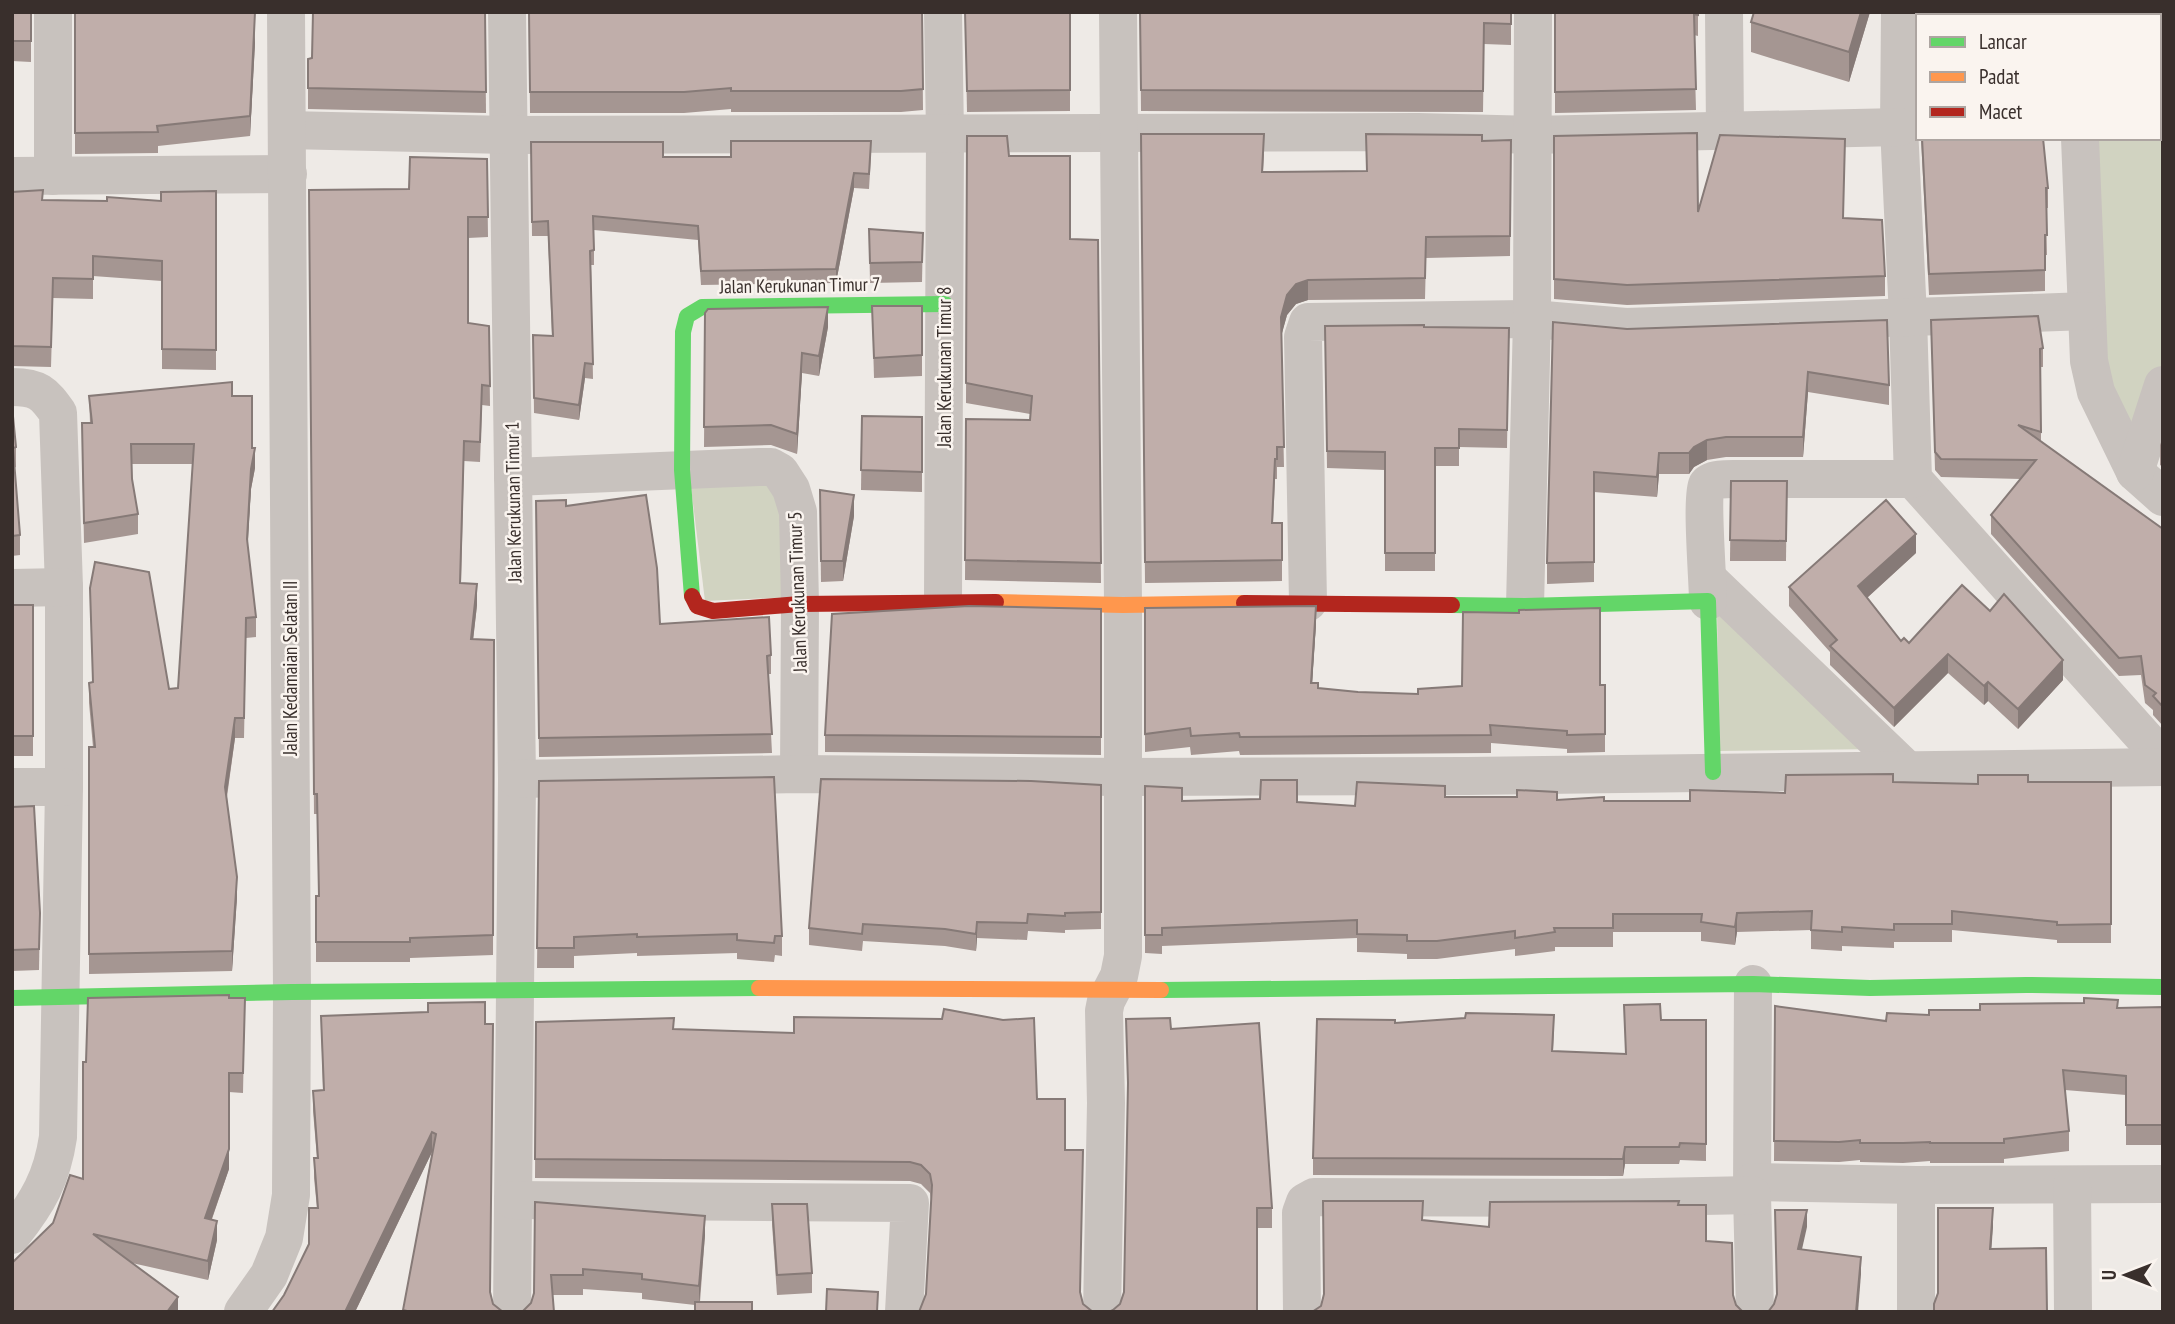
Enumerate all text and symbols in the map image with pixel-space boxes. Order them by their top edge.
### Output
legend [1916,14,2161,140]
text: Lancar [1979,28,2027,55]
text: Padat [1979,63,2020,90]
text: Macet [1979,98,2023,125]
street label: Jalan Kerukunan Timur 7 [718,272,881,298]
street label: Jalan Kerukunan Timur 8 [932,287,956,448]
street label: Jalan Kerukunan Timur 1 [500,421,526,584]
street label: Jalan Kerukunan Timur 5 [782,511,812,674]
street label: Jalan Kedamaian Selatan II [278,581,302,757]
north arrow [2091,1240,2161,1310]
text: U [2097,1270,2121,1280]

